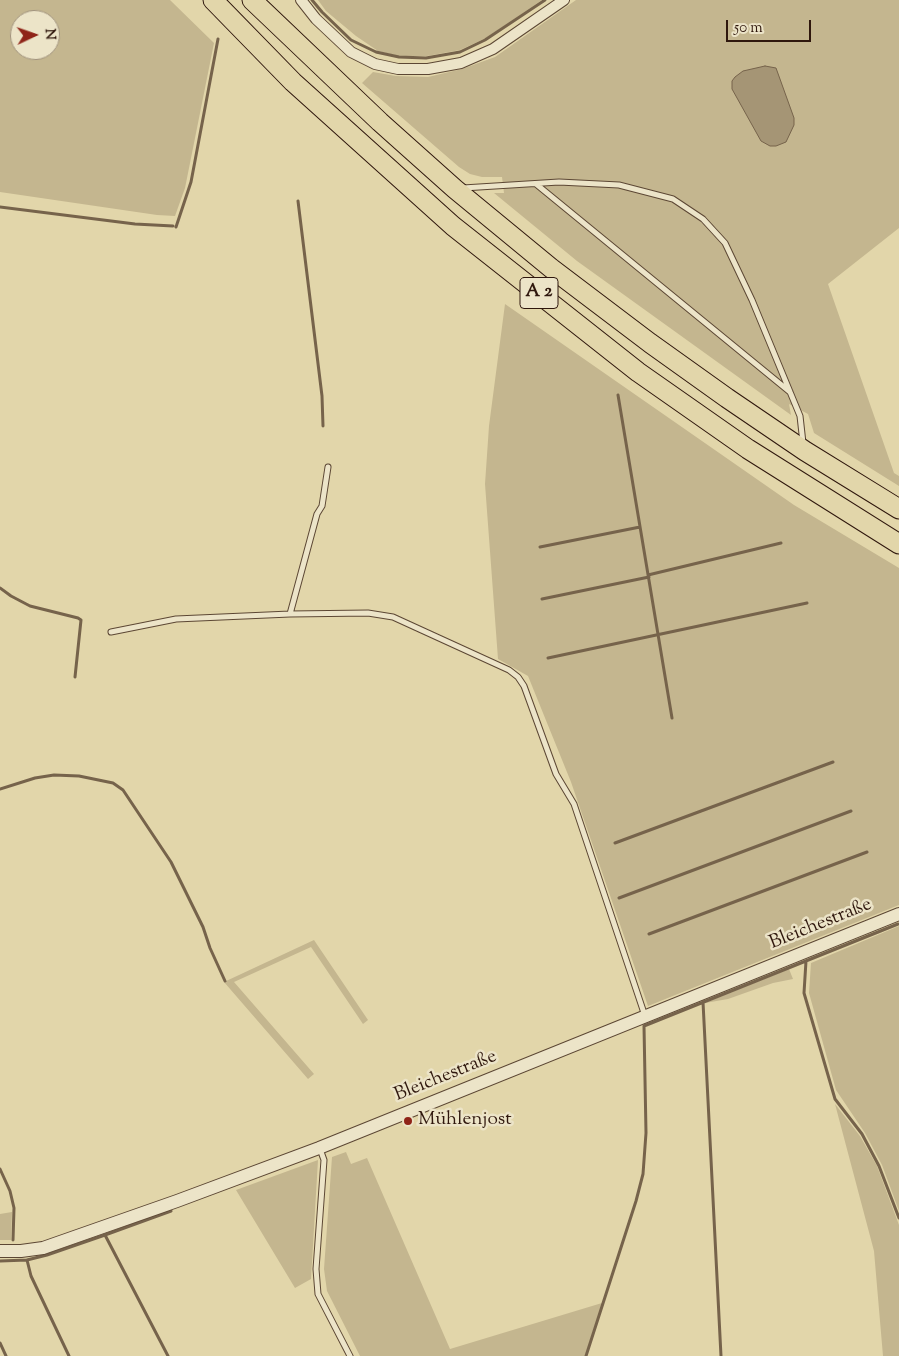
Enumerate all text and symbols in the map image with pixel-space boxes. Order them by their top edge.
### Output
north arrow [10,10,60,60]
scale bar [729,10,814,42]
text: 50 m [734,18,763,39]
text: N [39,28,59,40]
road number: A 2 [520,278,558,308]
street label: Bleichestraße [767,894,875,956]
street label: Bleichestraße [392,1046,500,1108]
place label: Mühlenjost [418,1110,512,1132]
marker: Mühlenjost [402,1115,414,1127]

